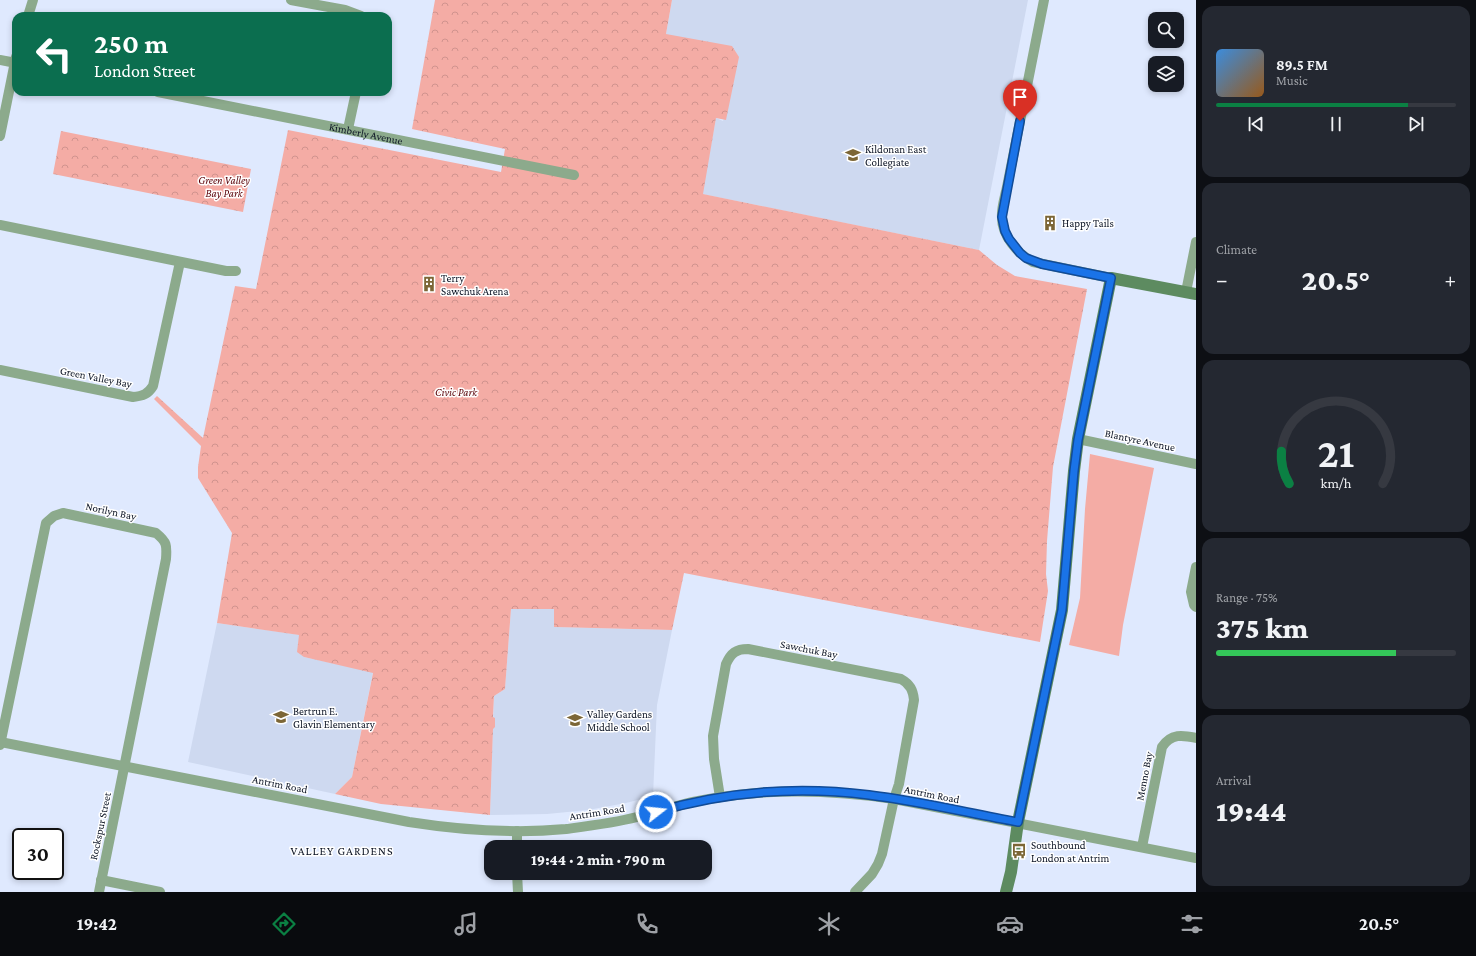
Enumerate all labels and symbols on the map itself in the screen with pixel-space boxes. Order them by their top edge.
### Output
pin [1003,80,1037,121]
street label: Kimberly Avenue [328,120,404,147]
place label: Kildonan East Collegiate [865,143,927,169]
school or university icon: Kildonan East Collegiate [844,146,862,164]
park label: Green Valley Bay Park [198,174,250,200]
building icon: Happy Tails [1041,214,1059,232]
place label: Happy Tails [1062,217,1114,230]
place label: Terry Sawchuk Arena [441,272,509,297]
building icon: Terry Sawchuk Arena [420,275,438,293]
street label: Green Valley Bay [59,364,134,391]
park label: Civic Park [435,386,478,398]
street label: Blantyre Avenue [1104,427,1176,454]
street label: Norilyn Bay [84,500,138,523]
street label: Sawchuk Bay [779,638,839,662]
place label: Bertrun E. Glavin Elementary [293,705,376,731]
school or university icon: Bertrun E. Glavin Elementary [272,708,290,726]
place label: Valley Gardens Middle School [587,708,652,733]
school or university icon: Valley Gardens Middle School [566,711,584,729]
street label: Menno Bay [1133,750,1156,802]
street label: Antrim Road [251,773,309,795]
street label: Antrim Road [903,783,961,805]
street label: Rockspur Street [87,791,114,861]
position arrow [635,791,677,833]
street label: Antrim Road [569,802,626,822]
speed limit sign: 30 [12,828,64,880]
place label: Southbound London at Antrim [1031,839,1109,864]
bus stop icon: Southbound London at Antrim [1010,842,1028,860]
district label: VALLEY GARDENS [290,844,394,858]

